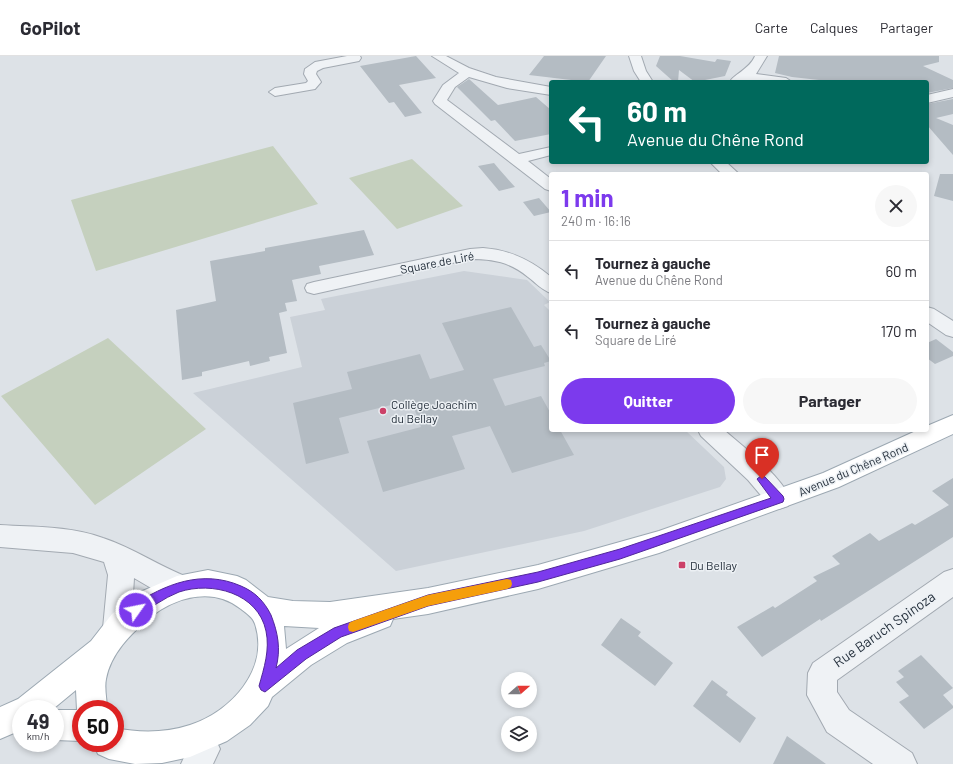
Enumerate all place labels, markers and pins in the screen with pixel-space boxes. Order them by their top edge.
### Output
place label: Collège Joachim du Bellay [391,397,477,425]
marker: Collège Joachim du Bellay [378,406,388,416]
pin [745,438,779,479]
place label: Du Bellay [690,558,738,572]
marker: Du Bellay [677,560,687,570]

